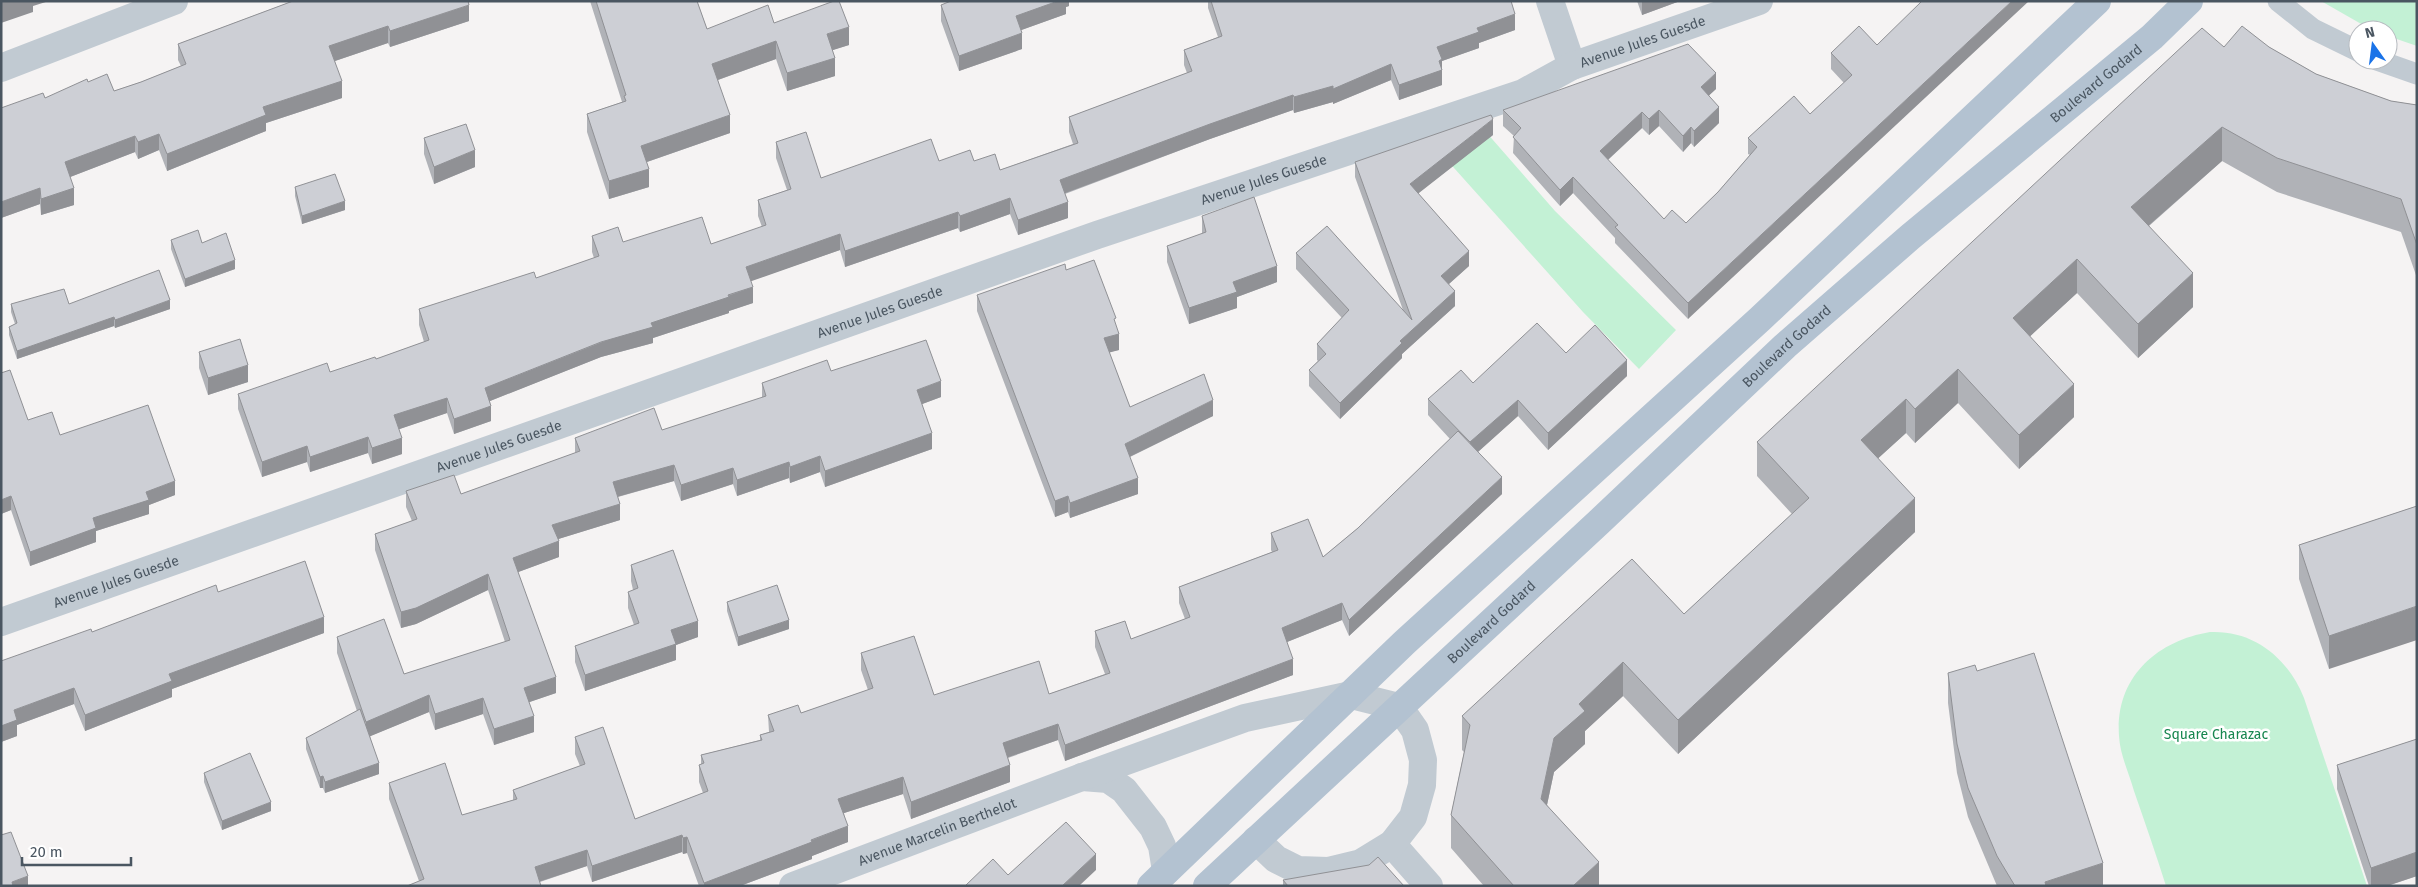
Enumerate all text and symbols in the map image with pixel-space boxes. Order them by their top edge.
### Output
street label: Avenue Jules Guesde [1577,12,1708,71]
north arrow [2348,20,2398,70]
text: N [2363,23,2377,42]
street label: Boulevard Godard [2046,40,2145,126]
street label: Avenue Jules Guesde [1198,151,1329,208]
street label: Avenue Jules Guesde [815,282,945,342]
street label: Boulevard Godard [1738,301,1834,391]
street label: Avenue Jules Guesde [434,416,564,476]
street label: Avenue Jules Guesde [51,551,181,611]
street label: Boulevard Godard [1444,577,1539,667]
park label: Square Charazac [2164,726,2268,743]
street label: Avenue Marcelin Berthelot [856,794,1019,869]
scale bar [22,834,131,866]
text: 20 m [30,843,63,861]

